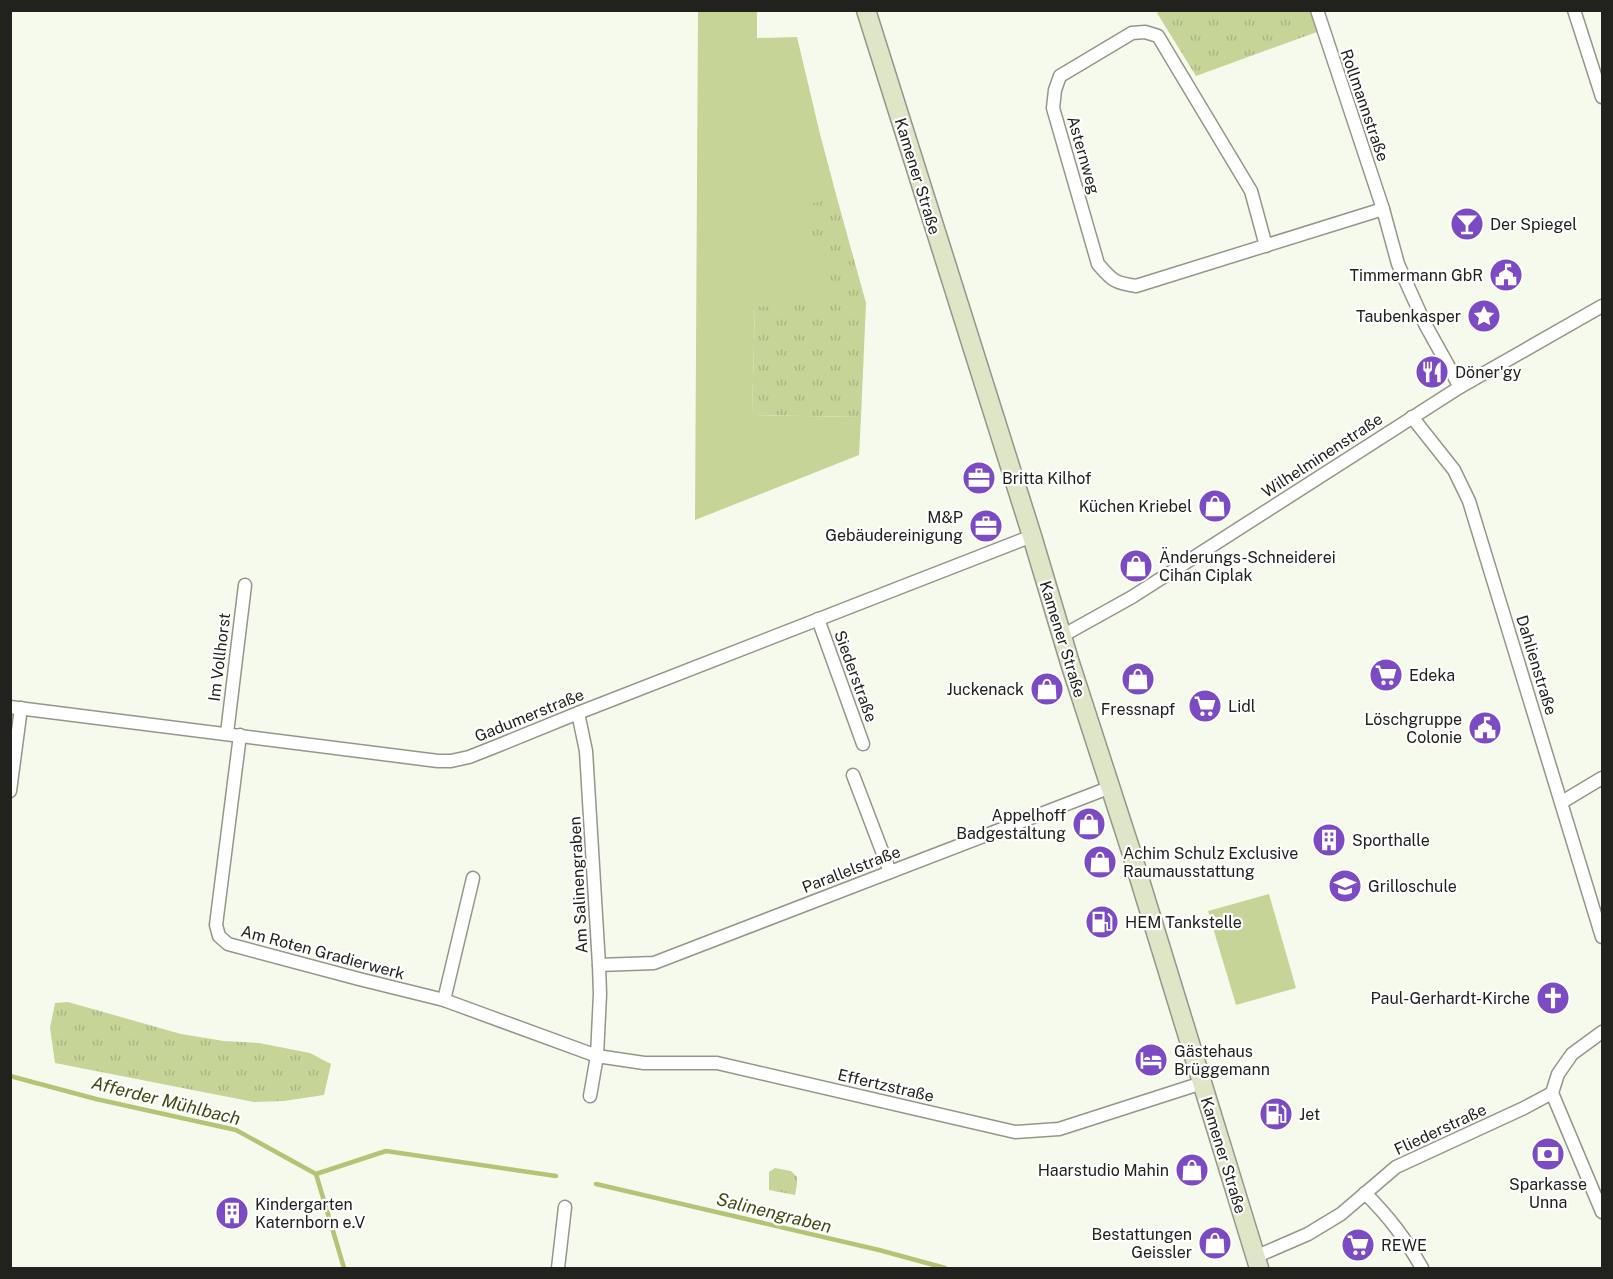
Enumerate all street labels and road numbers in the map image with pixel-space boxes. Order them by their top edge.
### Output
street label: Rollmannstraße [1336,47,1393,164]
street label: Asternweg [1063,114,1104,197]
street label: Kamener Straße [891,116,944,237]
street label: Wilhelminenstraße [1258,409,1386,501]
street label: Kamener Straße [1036,579,1089,700]
street label: Im Vollhorst [205,612,234,702]
street label: Dahlienstraße [1512,613,1561,717]
street label: Siederstraße [830,628,881,725]
street label: Gadumerstraße [472,685,587,746]
street label: Am Salinengraben [565,816,592,954]
street label: Parallelstraße [799,842,903,897]
street label: Am Roten Gradierwerk [239,921,407,984]
street label: Effertzstraße [836,1065,936,1106]
street label: Kamener Straße [1197,1095,1250,1216]
street label: Fliederstraße [1391,1100,1489,1159]

